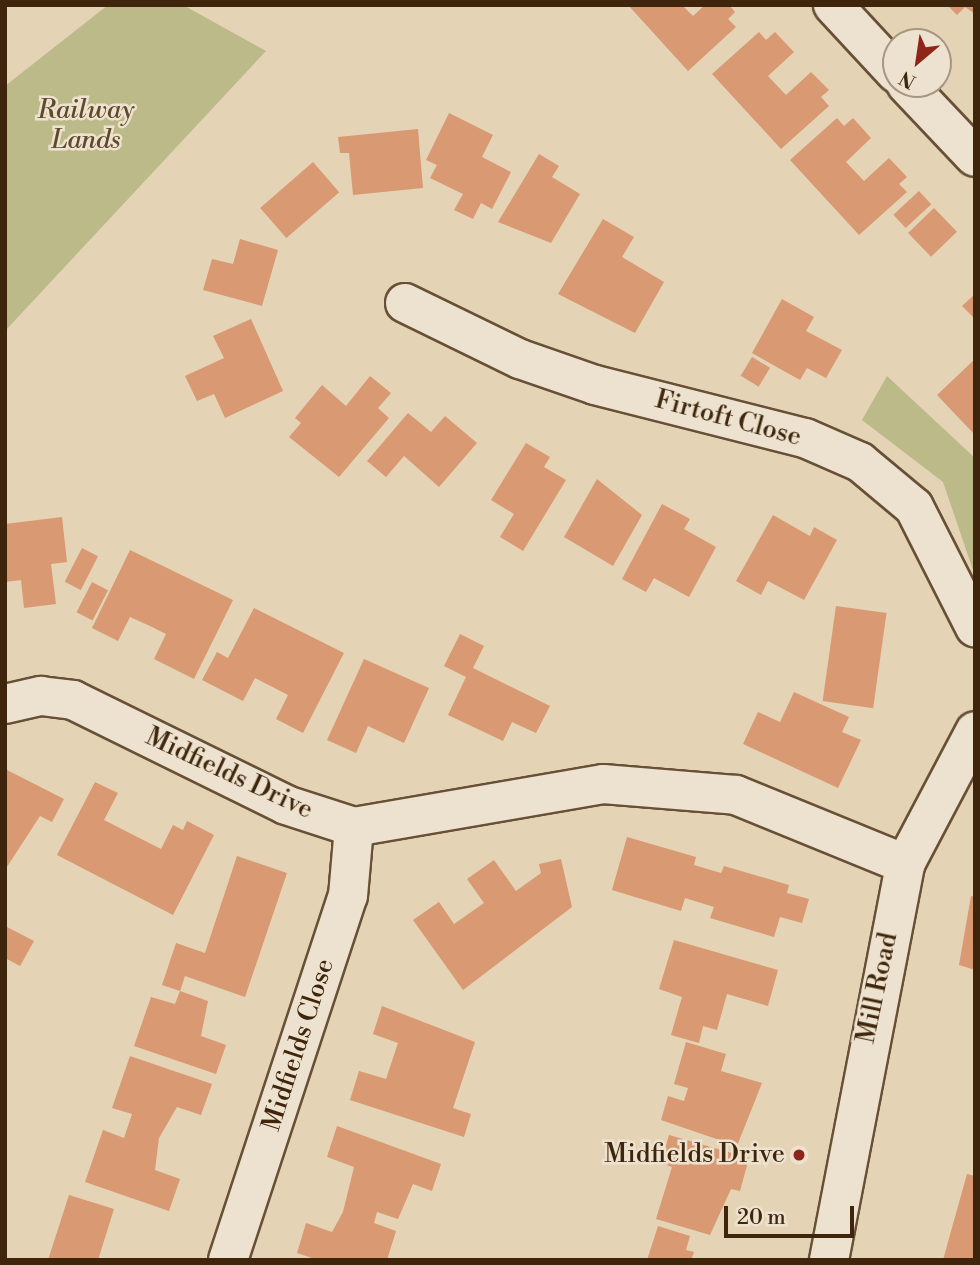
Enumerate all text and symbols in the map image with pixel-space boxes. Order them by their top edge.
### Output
north arrow [882,28,952,98]
text: N [895,65,920,94]
park label: Railway Lands [38,95,134,156]
street label: Firtoft Close [652,385,804,453]
street label: Midfields Drive [140,722,318,826]
street label: Mill Road [851,930,905,1046]
street label: Midfields Close [256,955,342,1135]
place label: Midfields Drive [604,1139,785,1171]
marker: Midfields Drive [791,1147,807,1163]
scale bar [728,1192,858,1236]
text: 20 m [737,1205,786,1231]

